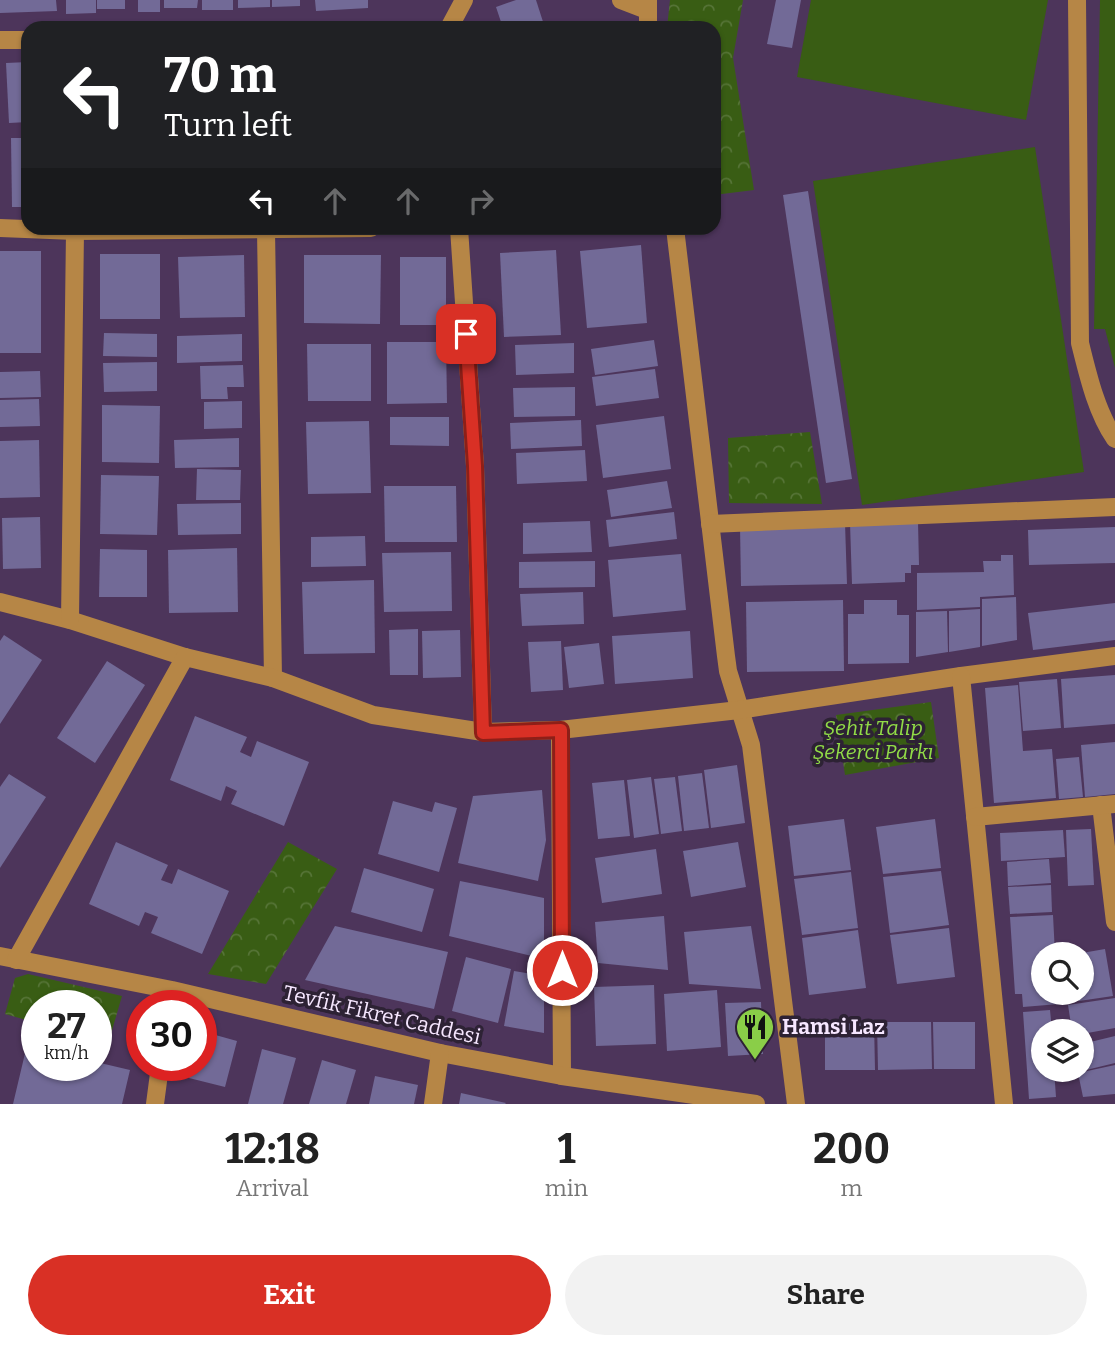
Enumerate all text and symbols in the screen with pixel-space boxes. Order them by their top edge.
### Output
text: 70 m [164,46,276,105]
icon: left [49,49,140,140]
text: Turn left [164,106,292,144]
icon: left [243,182,281,220]
icon: ahead [316,182,354,220]
icon: ahead [389,182,427,220]
icon: right [462,182,500,220]
pin [436,304,496,364]
icon: arrive [447,315,485,353]
park label: Şehit Talip Şekerci Parkı [812,715,934,765]
position arrow [525,933,599,1007]
map controls [1031,942,1094,1082]
button: search [1031,942,1094,1005]
street label: Tevfik Fikret Caddesi [281,980,483,1050]
speed limit sign: 30 [126,990,217,1081]
text: 27 [47,1005,86,1047]
restaurant icon: Hamsi Laz [734,1006,776,1061]
place label: Hamsi Laz [782,1014,885,1040]
button: layers [1031,1019,1094,1082]
text: km/h [44,1042,89,1064]
text: 12:18 [225,1124,320,1174]
text: 1 [557,1124,576,1174]
text: 200 [813,1124,890,1174]
text: Arrival [236,1174,309,1202]
text: min [545,1174,588,1202]
text: m [841,1174,863,1202]
button: Exit [28,1255,551,1335]
button: Share [565,1255,1087,1335]

